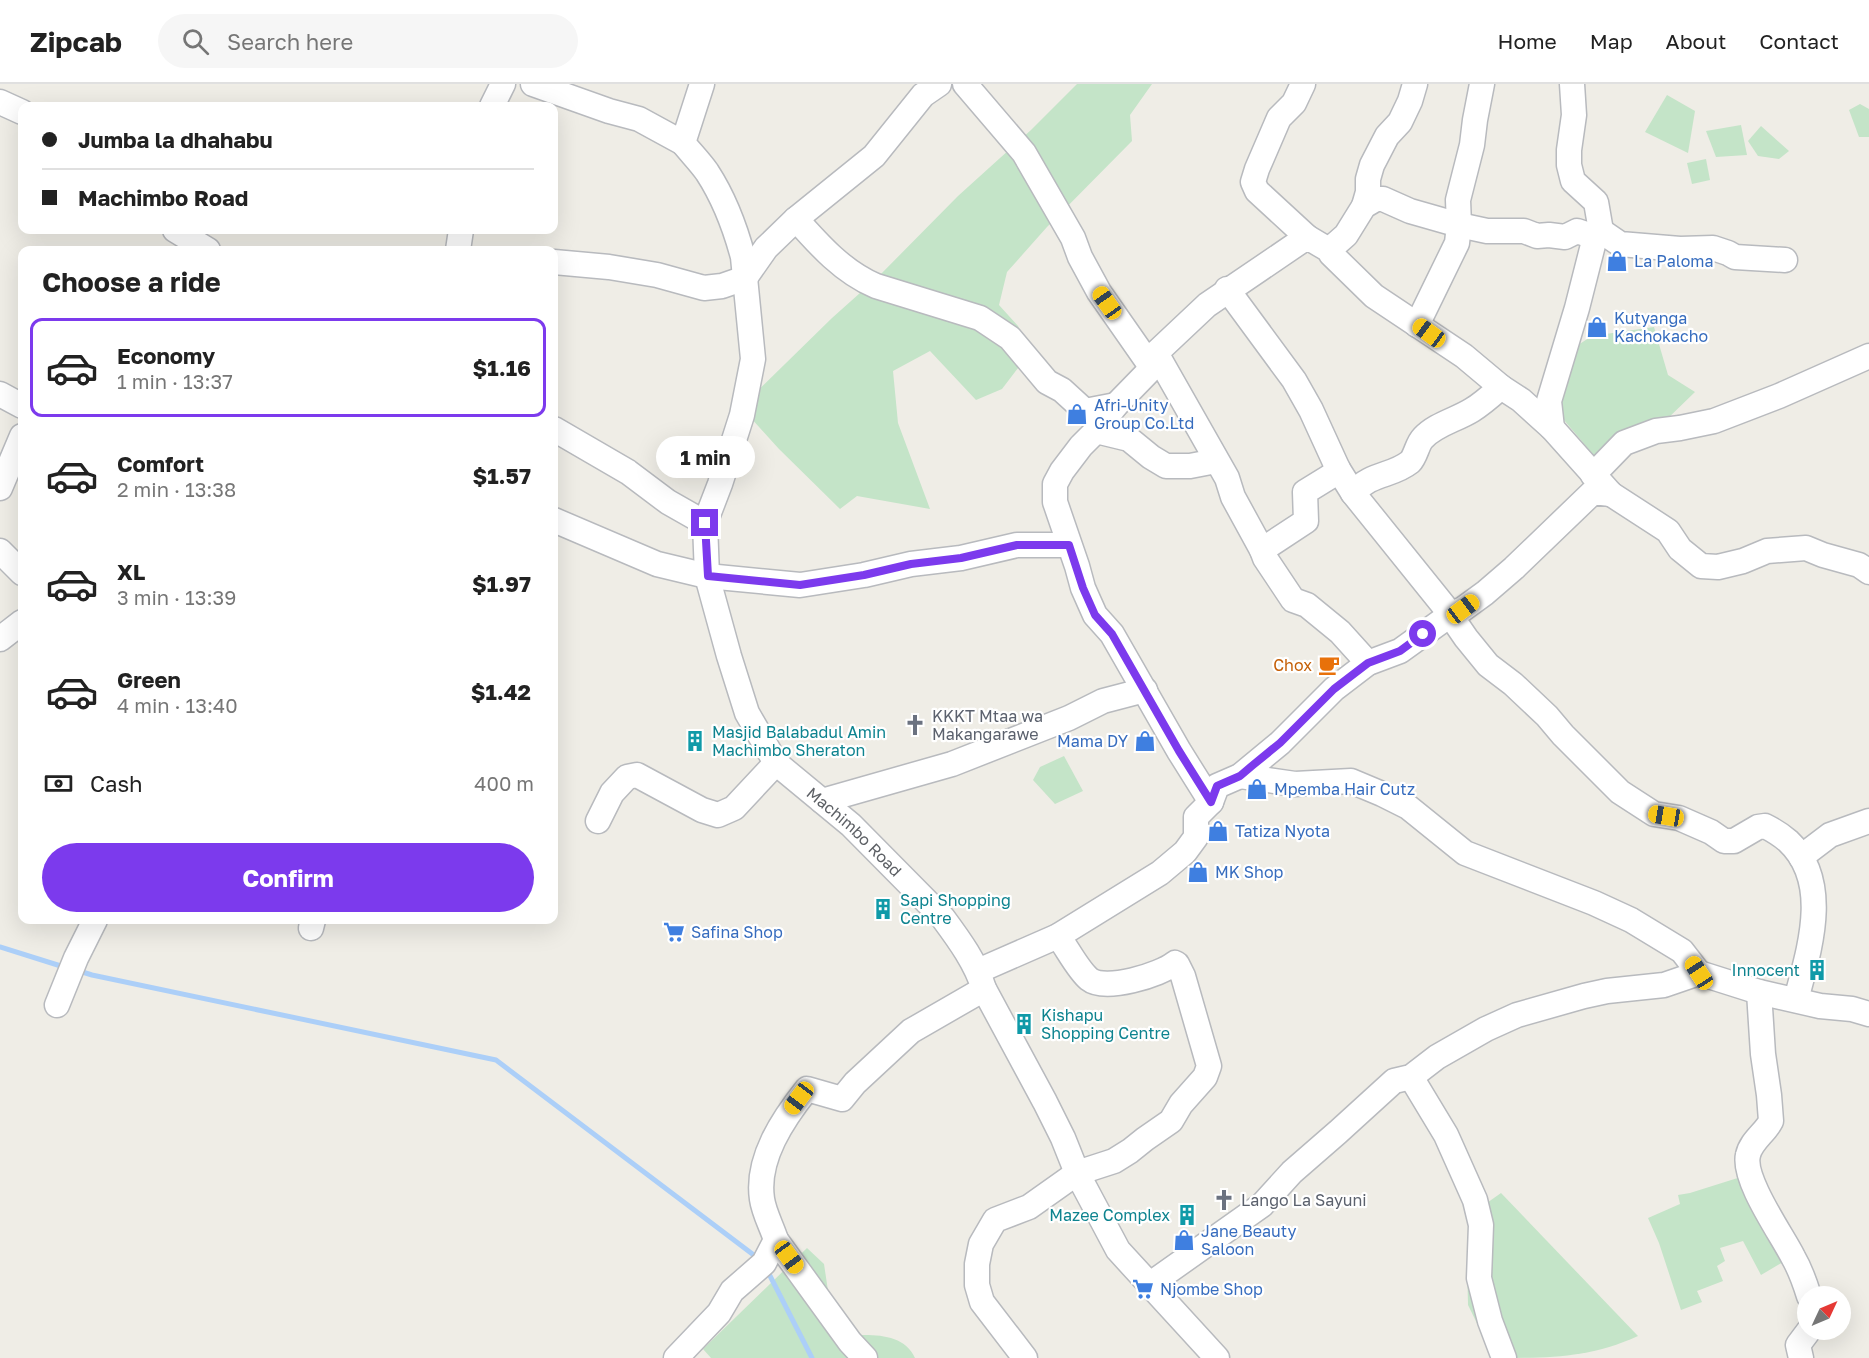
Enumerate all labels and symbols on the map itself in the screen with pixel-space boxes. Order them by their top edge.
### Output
shop icon: La Paloma [1605,249,1629,273]
place label: La Paloma [1634,251,1713,271]
car [1089,283,1125,323]
place label: Kutyanga Kachokacho [1614,308,1708,346]
car [1409,315,1449,351]
shop icon: Kutyanga Kachokacho [1585,315,1609,339]
place label: Afri-Unity Group Co.Ltd [1094,395,1194,433]
shop icon: Afri-Unity Group Co.Ltd [1065,402,1089,426]
callout: 1 min [656,436,754,478]
route end [691,509,718,536]
car [1443,591,1483,627]
route start [1409,620,1436,647]
cafe icon: Chox [1317,653,1341,677]
place label: Chox [1273,655,1312,675]
place label: KKKT Mtaa wa Makangarawe [932,706,1043,744]
church icon: KKKT Mtaa wa Makangarawe [903,713,927,737]
place label: Masjid Balabadul Amin Machimbo Sheraton [712,722,886,760]
building icon: Masjid Balabadul Amin Machimbo Sheraton [683,729,707,753]
shop icon: Mama DY [1133,729,1157,753]
place label: Mama DY [1057,731,1129,751]
shop icon: Mpemba Hair Cutz [1245,777,1269,801]
place label: Mpemba Hair Cutz [1274,779,1415,799]
street label: Machimbo Road [803,783,906,881]
car [1647,804,1685,828]
shop icon: Tatiza Nyota [1206,819,1230,843]
place label: Tatiza Nyota [1235,821,1330,841]
shop icon: MK Shop [1186,860,1210,884]
place label: MK Shop [1215,862,1283,882]
place label: Sapi Shopping Centre [900,890,1011,928]
building icon: Sapi Shopping Centre [871,897,895,921]
supermarket icon: Safina Shop [662,920,686,944]
place label: Safina Shop [691,922,783,942]
car [1682,953,1716,993]
building icon: Innocent [1805,958,1829,982]
place label: Innocent [1732,960,1800,980]
place label: Kishapu Shopping Centre [1041,1005,1170,1043]
building icon: Kishapu Shopping Centre [1012,1012,1036,1036]
car [781,1078,817,1118]
church icon: Lango La Sayuni [1212,1188,1236,1212]
place label: Lango La Sayuni [1241,1190,1367,1210]
building icon: Mazee Complex [1175,1203,1199,1227]
place label: Mazee Complex [1049,1205,1170,1225]
place label: Jane Beauty Saloon [1201,1221,1296,1259]
shop icon: Jane Beauty Saloon [1172,1228,1196,1252]
car [771,1237,807,1277]
supermarket icon: Njombe Shop [1131,1277,1155,1301]
place label: Njombe Shop [1160,1279,1263,1299]
north arrow [1797,1286,1851,1340]

